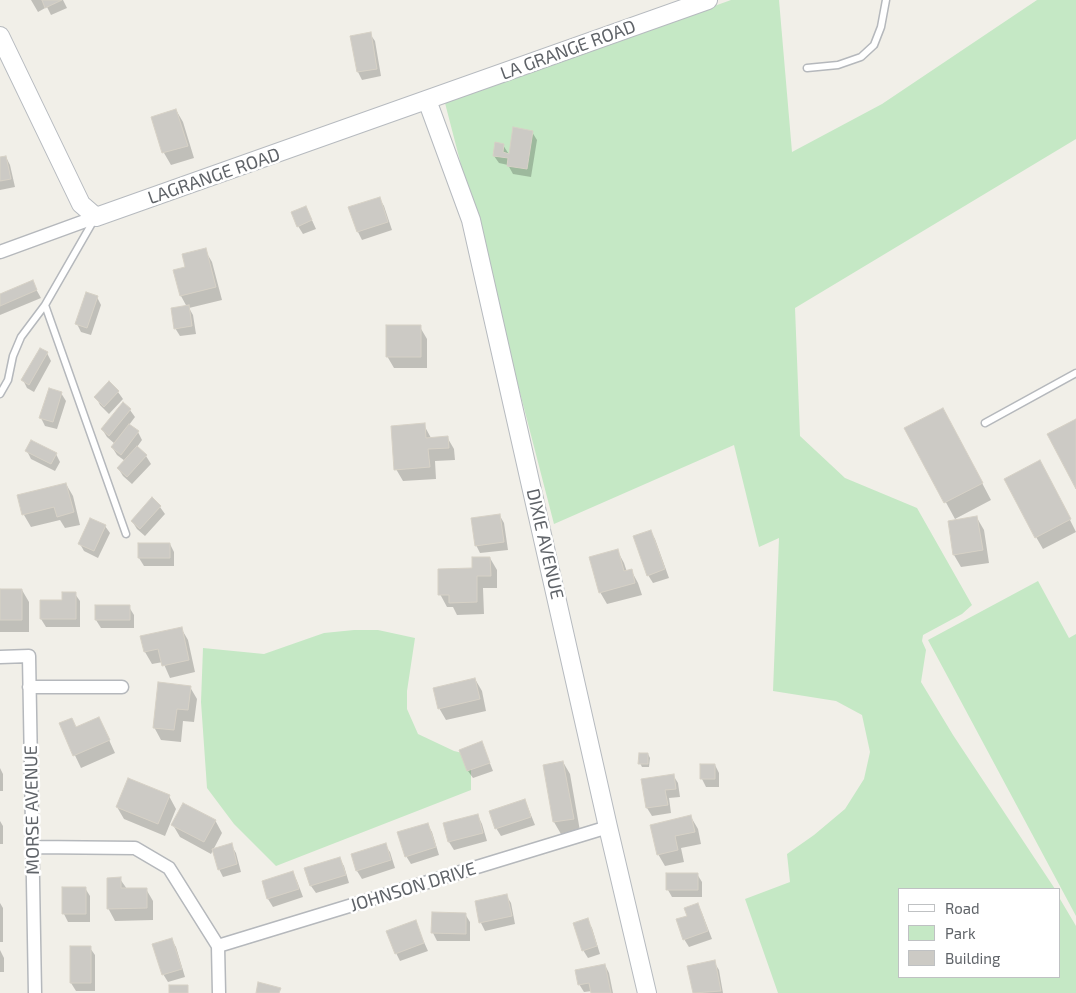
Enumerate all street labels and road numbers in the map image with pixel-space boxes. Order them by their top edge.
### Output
street label: LA GRANGE ROAD [497,15,639,85]
street label: LAGRANGE ROAD [145,143,283,209]
street label: DIXIE AVENUE [522,487,568,601]
street label: MORSE AVENUE [20,745,44,875]
street label: JOHNSON DRIVE [347,858,479,916]

